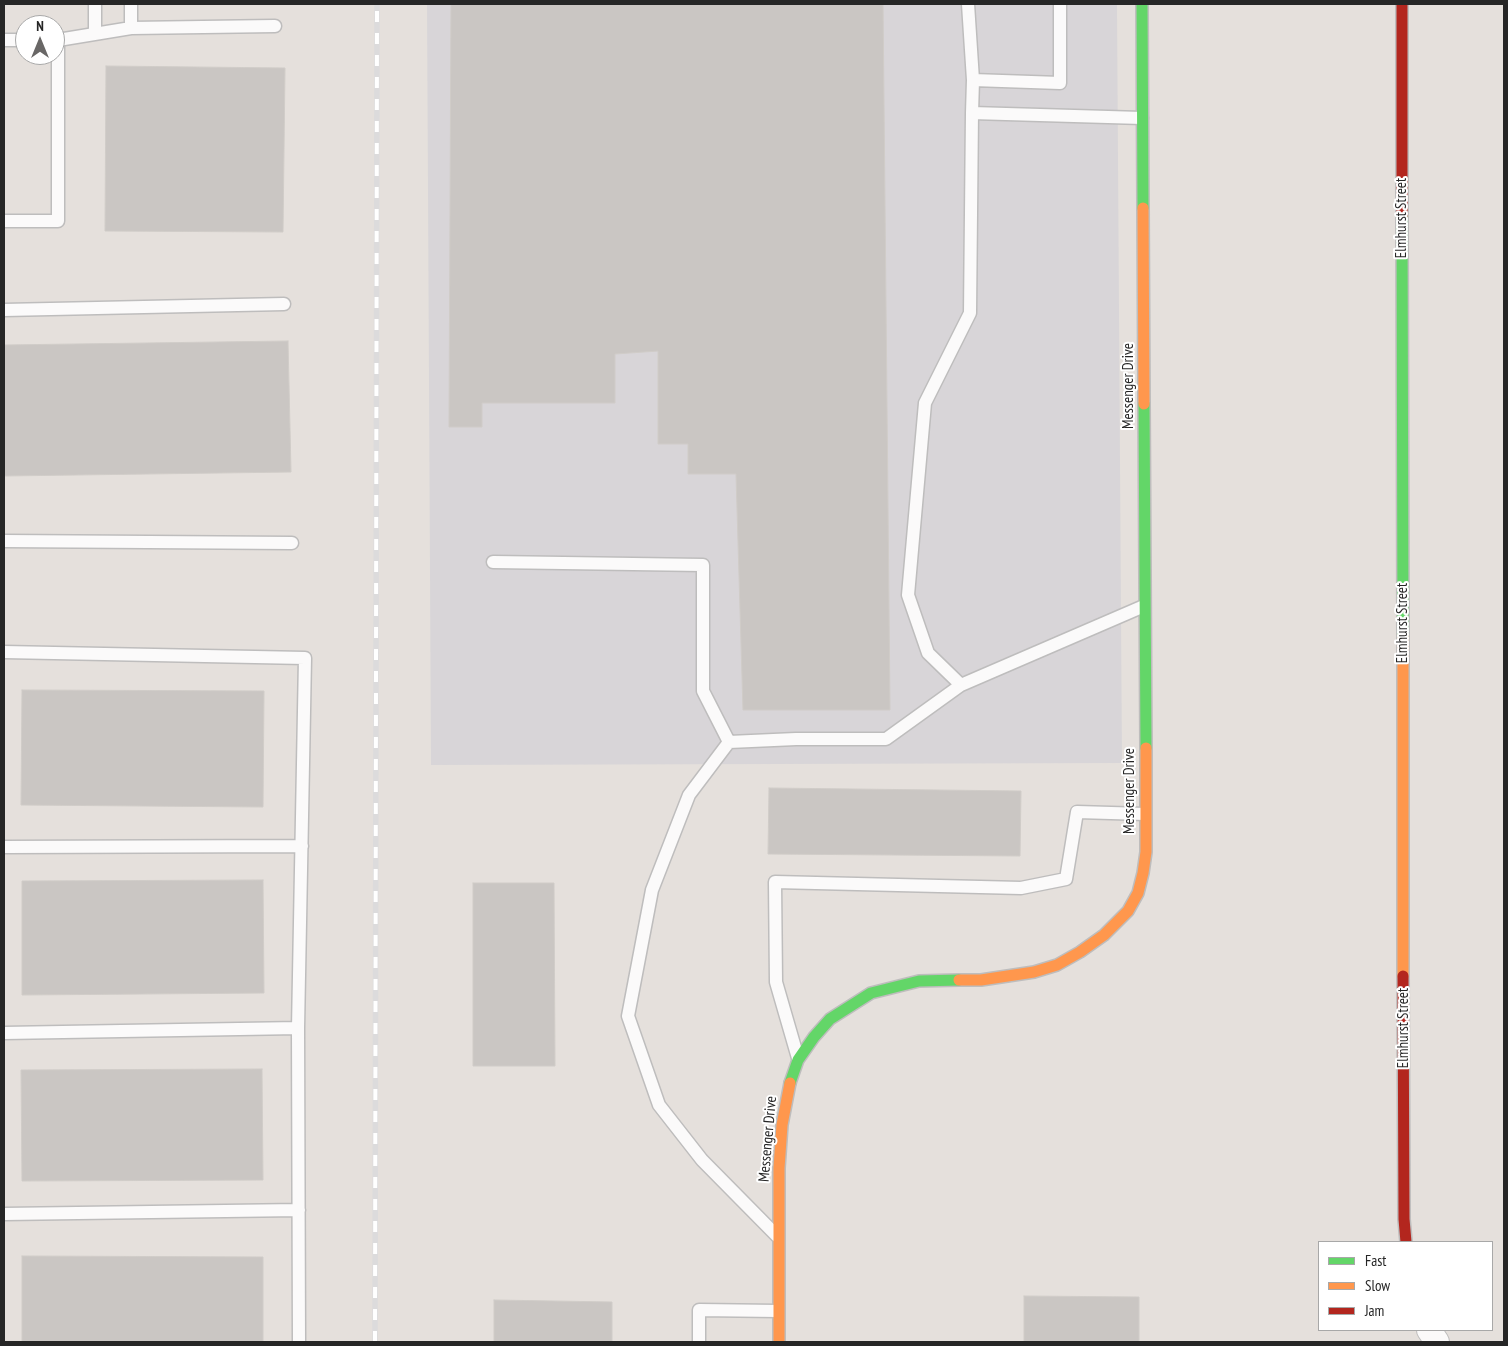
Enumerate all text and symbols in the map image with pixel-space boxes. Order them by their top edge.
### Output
north arrow [15,15,65,65]
text: N [36,17,44,35]
street label: Elmhurst Street [1393,178,1411,258]
street label: Messenger Drive [1120,343,1138,429]
street label: Elmhurst Street [1394,583,1412,663]
street label: Messenger Drive [1121,748,1139,834]
street label: Elmhurst Street [1395,988,1413,1068]
street label: Messenger Drive [755,1095,781,1183]
legend [1318,1241,1493,1331]
text: Fast [1365,1251,1386,1270]
text: Slow [1365,1276,1390,1295]
text: Jam [1365,1301,1384,1320]

